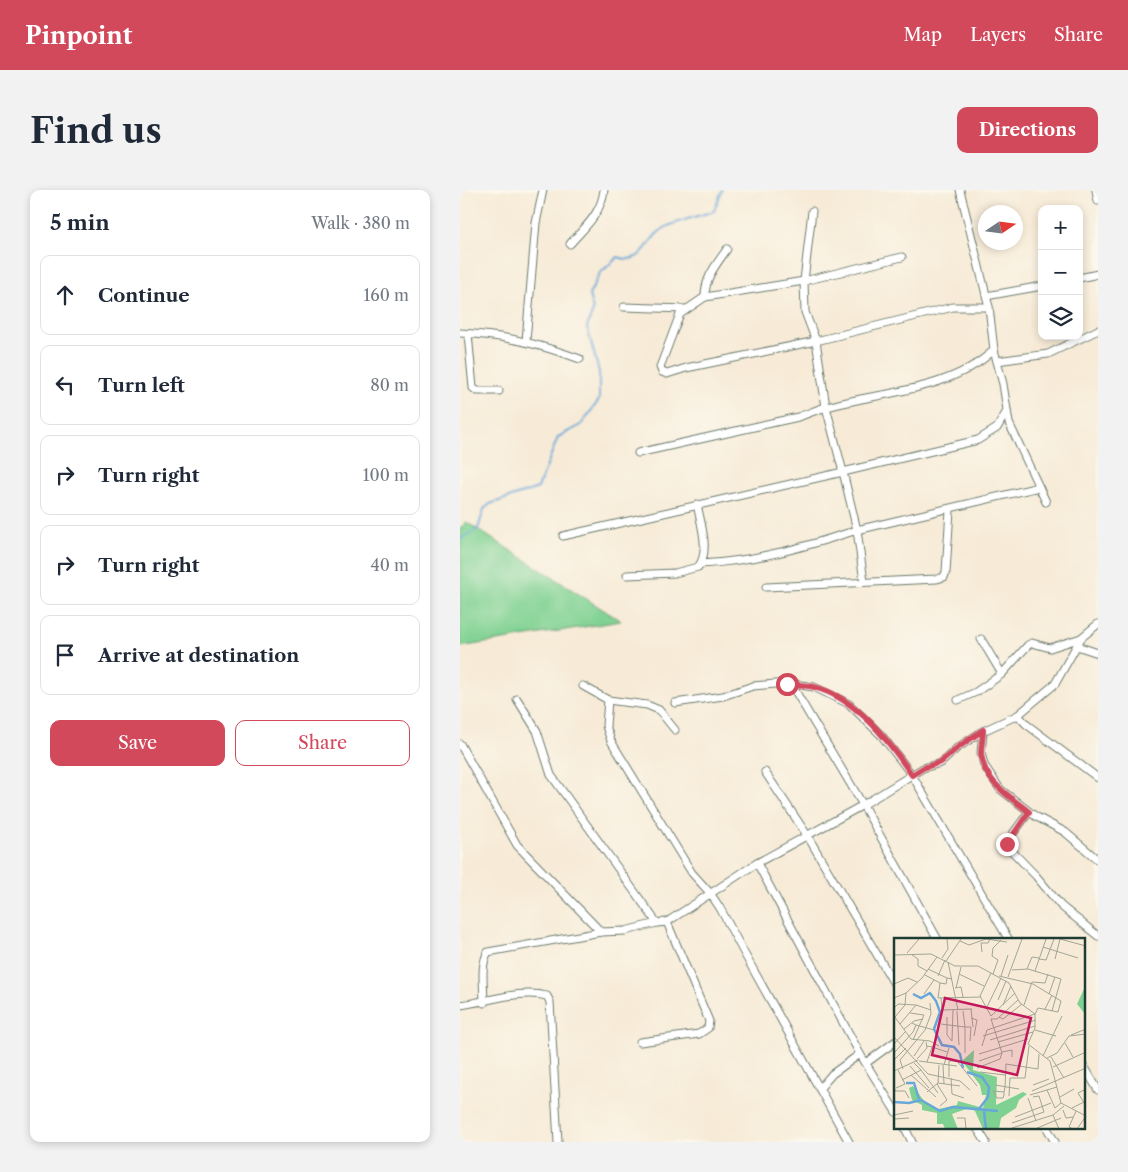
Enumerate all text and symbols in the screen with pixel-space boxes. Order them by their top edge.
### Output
text: Pinpoint [25,21,132,50]
text: Map [904,24,942,46]
text: Layers [970,24,1026,46]
text: Share [1054,24,1103,46]
button: Directions [957,107,1098,153]
text: Find us [30,109,162,152]
north arrow [978,205,1023,250]
map controls [1038,205,1083,340]
button: + [1038,205,1083,250]
text: 5 min [50,210,110,235]
text: Walk · 380 m [311,213,410,233]
button: − [1038,250,1083,295]
icon: ahead [51,281,79,309]
text: Continue [98,284,190,307]
text: 160 m [364,285,409,305]
button: layers [1038,295,1083,340]
icon: left [51,371,79,399]
text: Turn left [98,374,185,397]
text: 80 m [370,375,409,395]
icon: right [51,461,79,489]
text: Turn right [98,464,199,487]
text: 100 m [363,465,409,485]
icon: right [51,551,79,579]
text: Turn right [98,554,199,577]
text: 40 m [370,555,409,575]
icon: arrive [51,641,79,669]
text: Arrive at destination [98,644,299,667]
route start [776,673,799,696]
button: Save [50,720,225,766]
button: Share [235,720,410,766]
route end [996,833,1019,856]
inset map [894,938,1086,1130]

